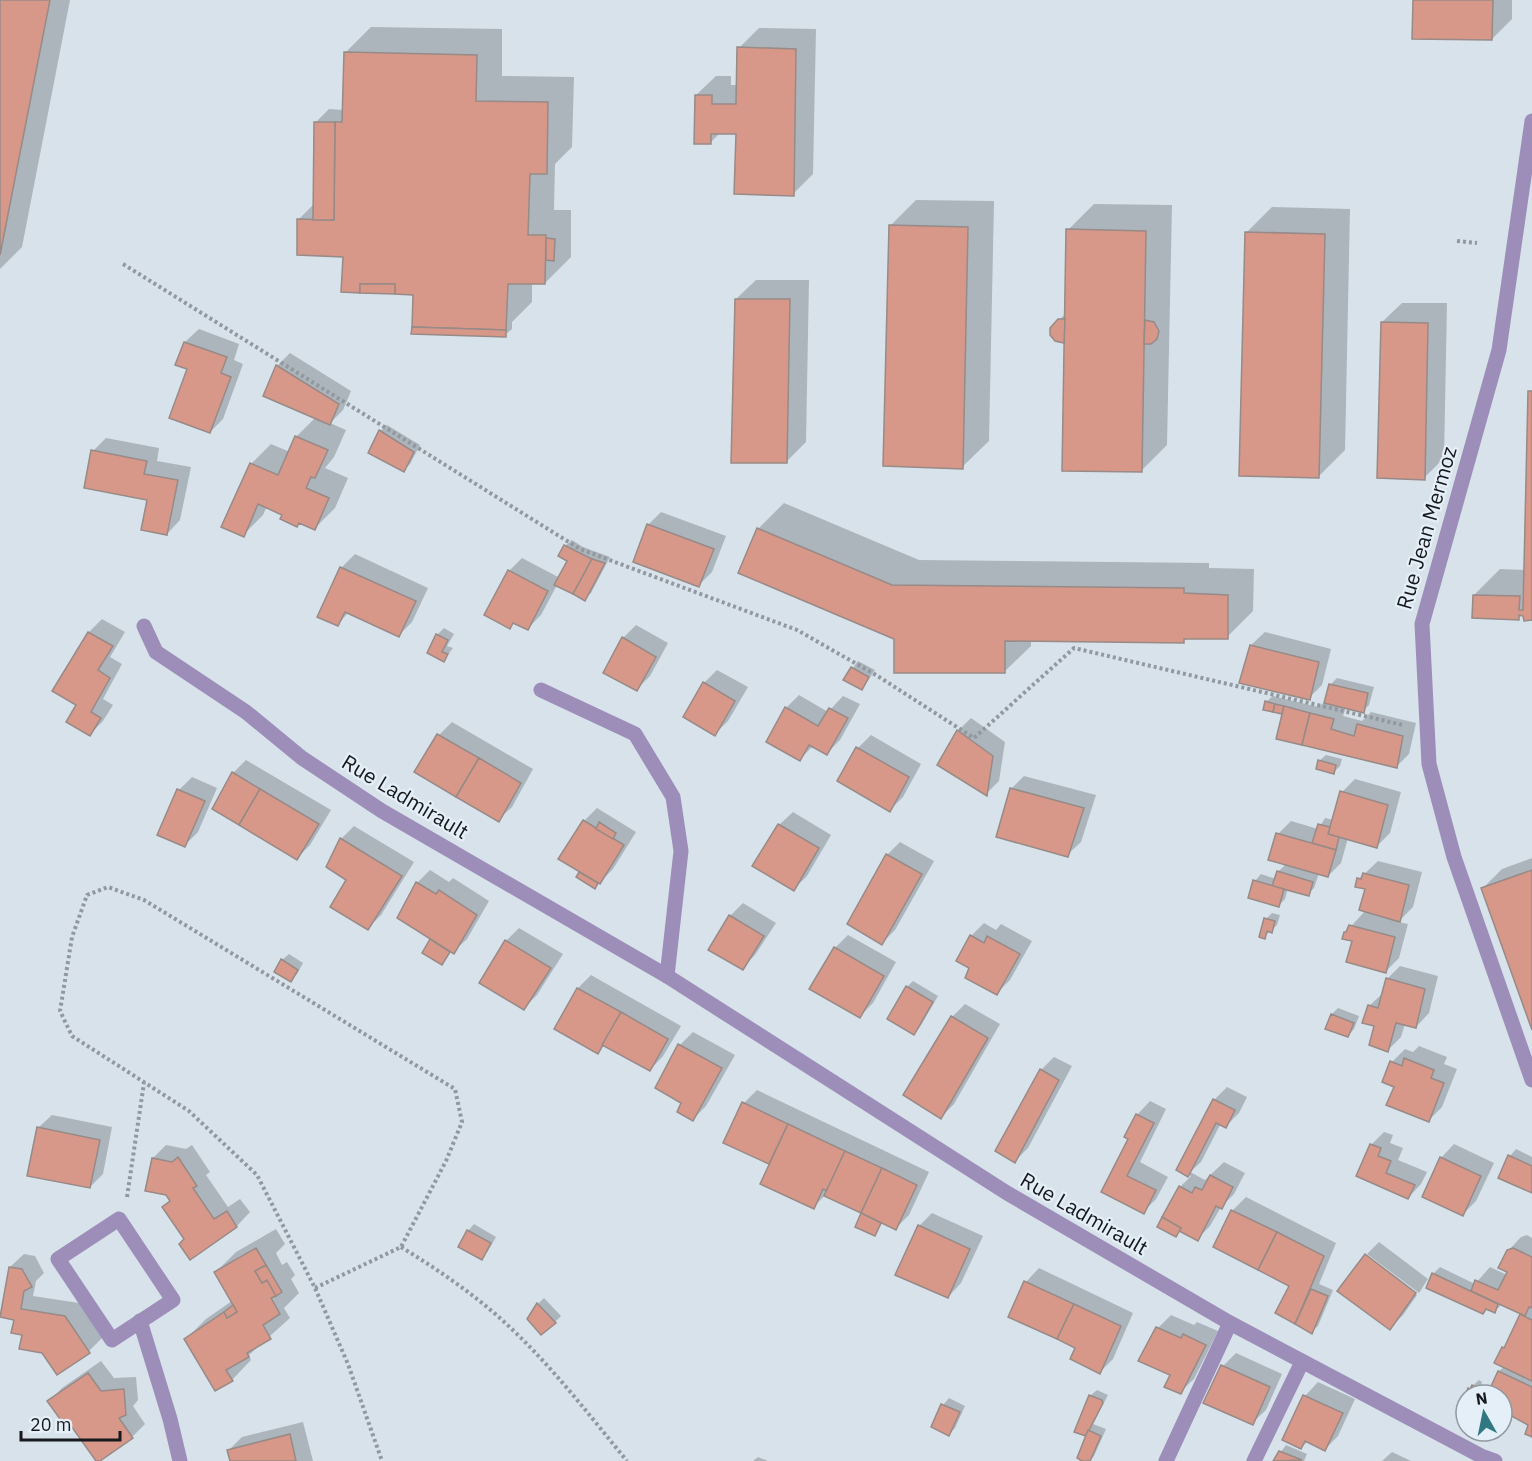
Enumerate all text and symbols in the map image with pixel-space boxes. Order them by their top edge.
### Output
street label: Rue Jean Mermoz [1389,443,1463,612]
street label: Rue Ladmirault [337,747,474,845]
street label: Rue Ladmirault [1016,1165,1153,1261]
north arrow [1454,1383,1514,1443]
text: N [1474,1387,1489,1409]
scale bar [21,1404,120,1442]
text: 20 m [30,1413,72,1436]

